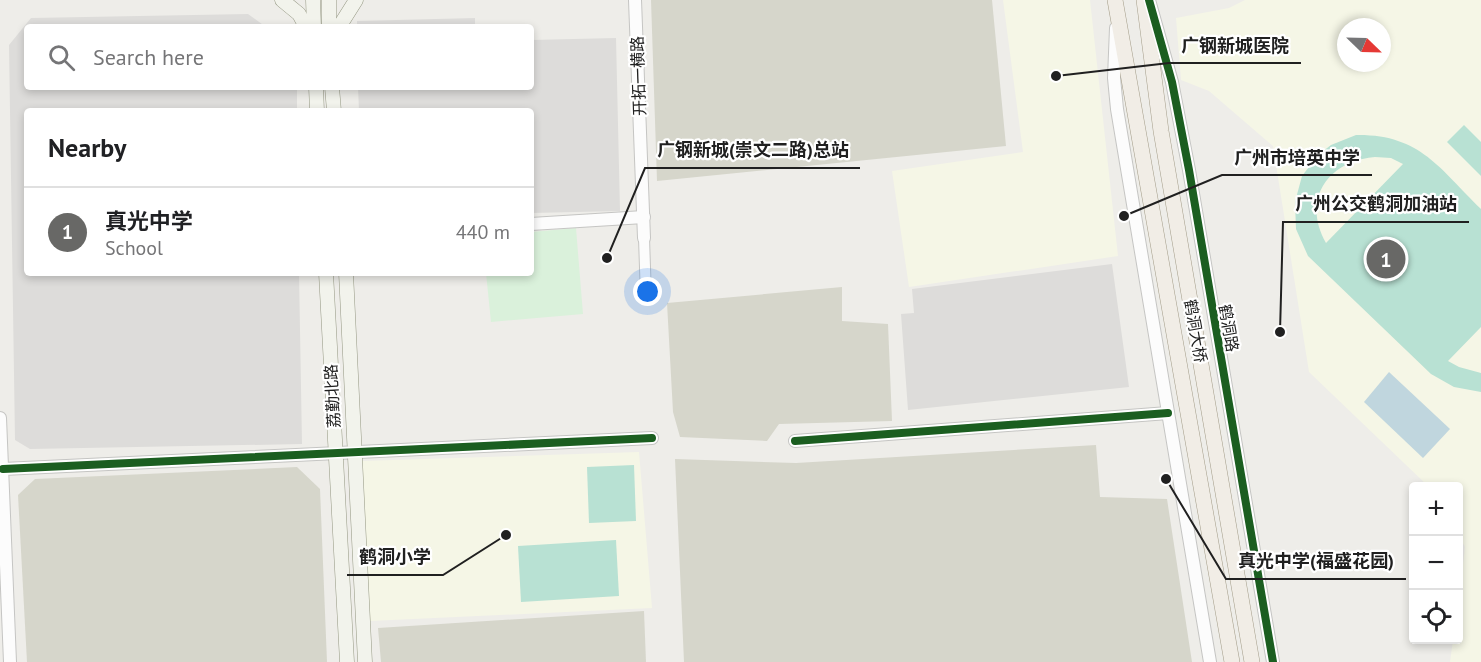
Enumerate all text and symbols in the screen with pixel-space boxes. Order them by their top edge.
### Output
north arrow [1337,18,1391,72]
search box [24,24,534,90]
callout: 广钢新城医院 [1169,27,1301,63]
text: 广钢新城医院 [1181,34,1289,57]
street label: 开拓一横路 [627,36,649,116]
icon: search [45,41,78,74]
text: Search here [93,43,204,71]
text: Nearby [48,131,126,164]
callout: 广钢新城(崇文二路)总站 [645,132,860,168]
text: 广钢新城(崇文二路)总站 [657,138,849,161]
callout: 广州市培英中学 [1222,139,1372,175]
text: 广州市培英中学 [1234,146,1360,169]
callout: 广州公交鹤洞加油站 [1283,186,1469,222]
text: 广州公交鹤洞加油站 [1295,192,1457,215]
text: 真光中学 [105,207,193,235]
text: 1 [62,219,73,245]
text: 440 m [456,219,510,245]
text: School [105,235,163,261]
pin: 1 [1366,236,1406,282]
your location [633,277,662,306]
street label: 鹤洞大桥 [1181,298,1211,364]
street label: 鹤洞路 [1215,303,1243,353]
street label: 荔勤北路 [320,364,344,428]
map controls [1409,482,1463,644]
button: + [1409,482,1463,536]
button: − [1409,536,1463,590]
callout: 鹤洞小学 [347,539,443,575]
callout: 真光中学(福盛花园) [1226,543,1406,579]
text: 鹤洞小学 [359,545,431,568]
text: 真光中学(福盛花园) [1238,549,1394,572]
button: locate [1409,590,1463,644]

